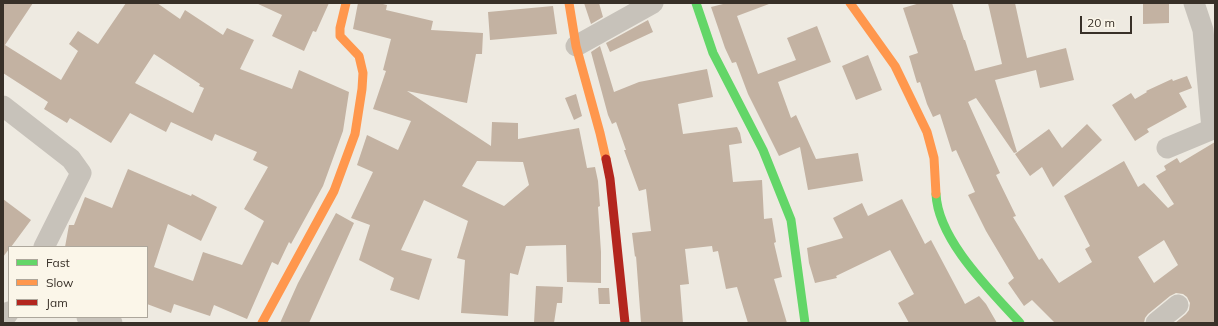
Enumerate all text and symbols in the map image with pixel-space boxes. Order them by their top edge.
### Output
scale bar [1082,8,1134,34]
text: 20 m [1087,15,1115,30]
legend [8,246,148,318]
text: Fast [46,255,70,270]
text: Slow [46,275,74,290]
text: Jam [46,295,68,310]

